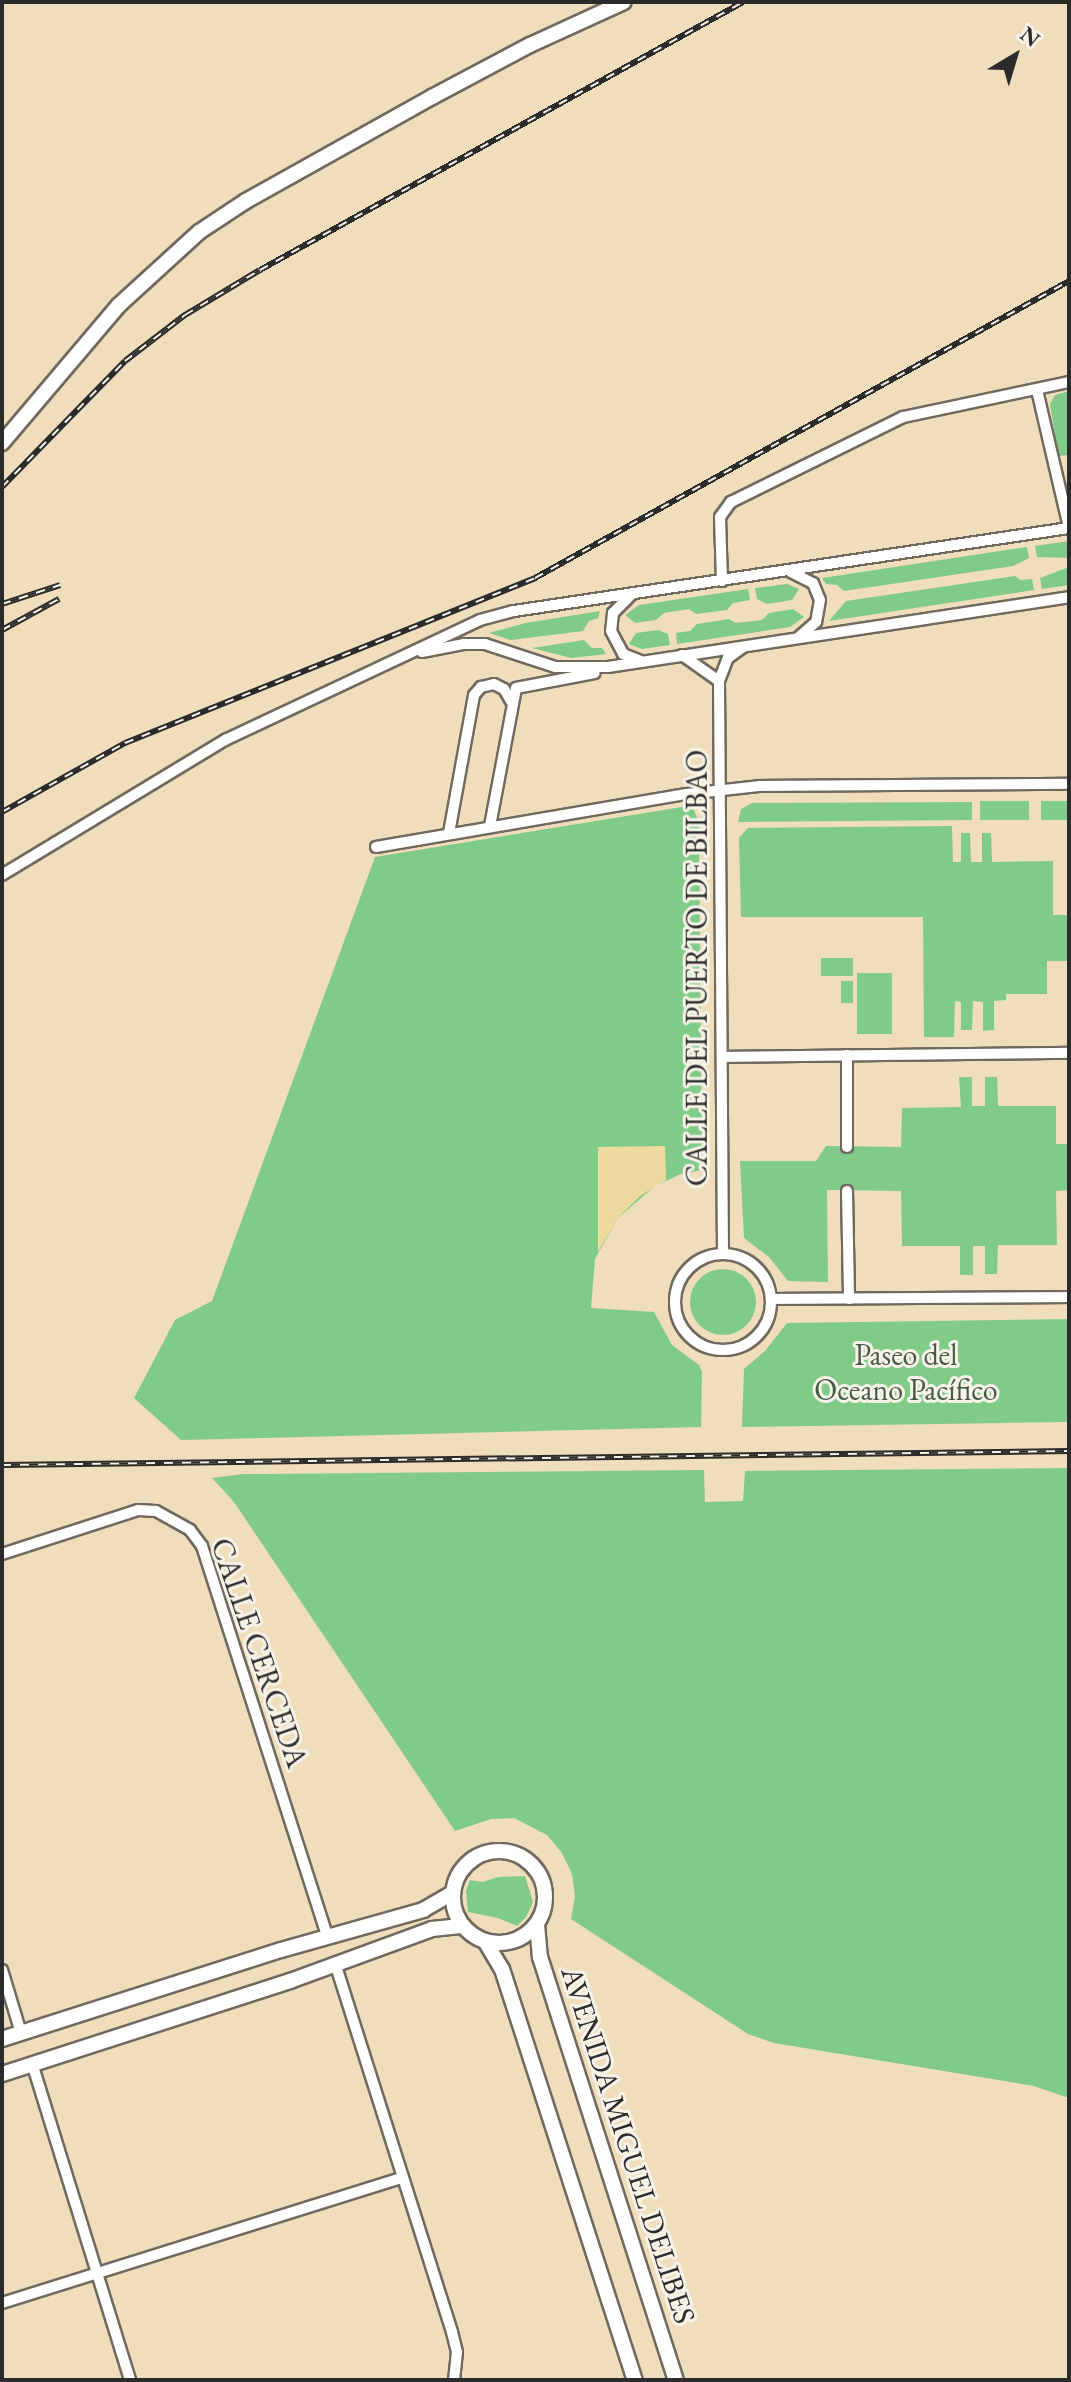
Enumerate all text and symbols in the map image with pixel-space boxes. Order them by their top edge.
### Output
north arrow [975,16,1055,96]
text: N [1014,20,1046,54]
street label: CALLE DEL PUERTO DE BILBAO [679,750,715,1186]
park label: Paseo del Oceano Pacífico [814,1337,998,1408]
street label: CALLE CERCEDA [203,1534,315,1772]
street label: AVENIDA MIGUEL DELIBES [553,1962,703,2328]

